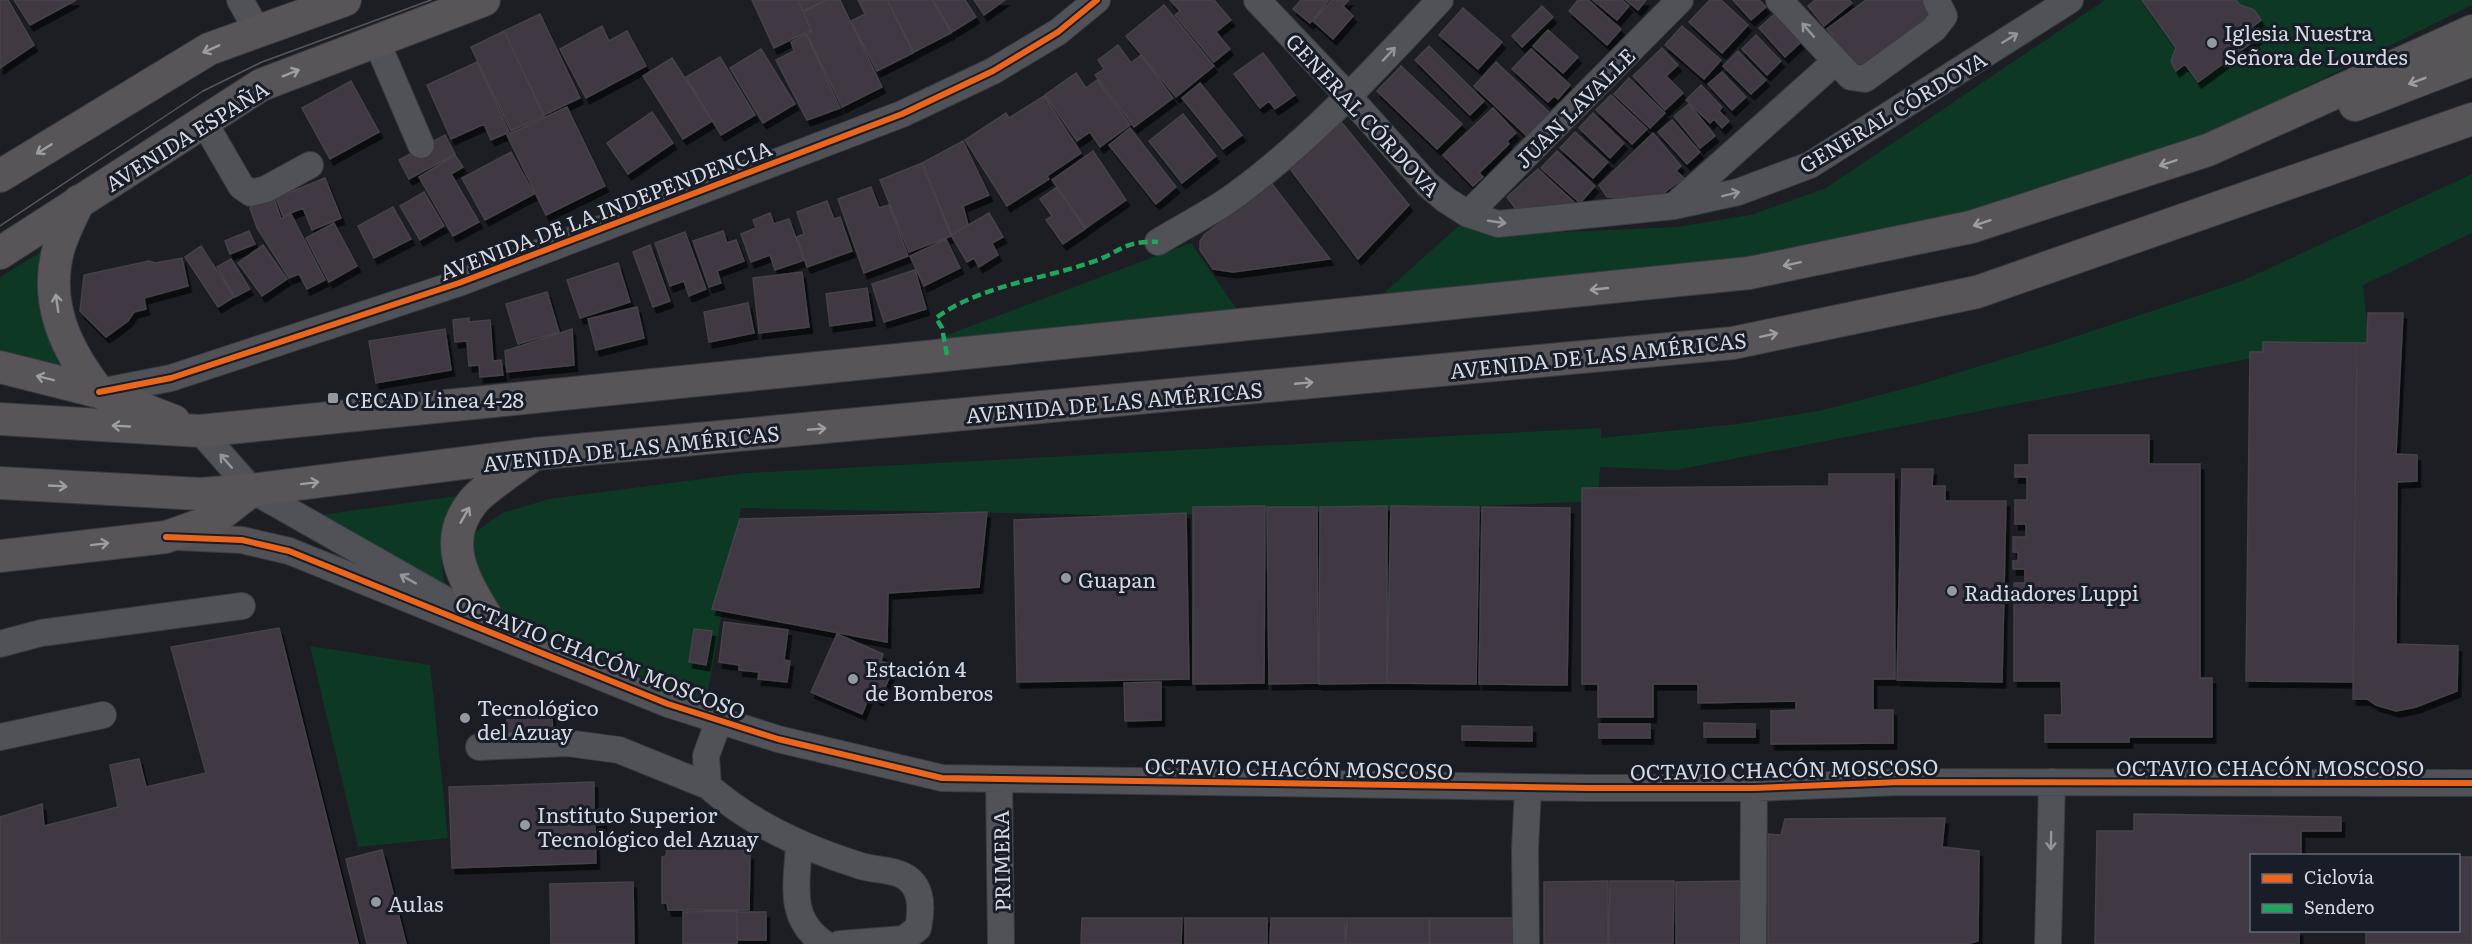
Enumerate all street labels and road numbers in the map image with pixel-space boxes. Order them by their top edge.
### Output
street label: GENERAL CÓRDOVA [1280,25,1449,203]
street label: JUAN LAVALLE [1507,40,1641,174]
street label: GENERAL CÓRDOVA [1792,42,1992,179]
street label: AVENIDA ESPAÑA [98,72,274,198]
street label: AVENIDA DE LA INDEPENDENCIA [434,131,776,287]
street label: AVENIDA DE LAS AMÉRICAS [1448,323,1748,385]
street label: AVENIDA DE LAS AMÉRICAS [964,373,1264,429]
street label: AVENIDA DE LAS AMÉRICAS [481,416,781,478]
street label: OCTAVIO CHACÓN MOSCOSO [451,586,751,726]
street label: OCTAVIO CHACÓN MOSCOSO [1145,749,1453,785]
street label: OCTAVIO CHACÓN MOSCOSO [1630,750,1938,786]
street label: OCTAVIO CHACÓN MOSCOSO [2116,751,2424,782]
street label: PRIMERA [984,809,1016,912]

